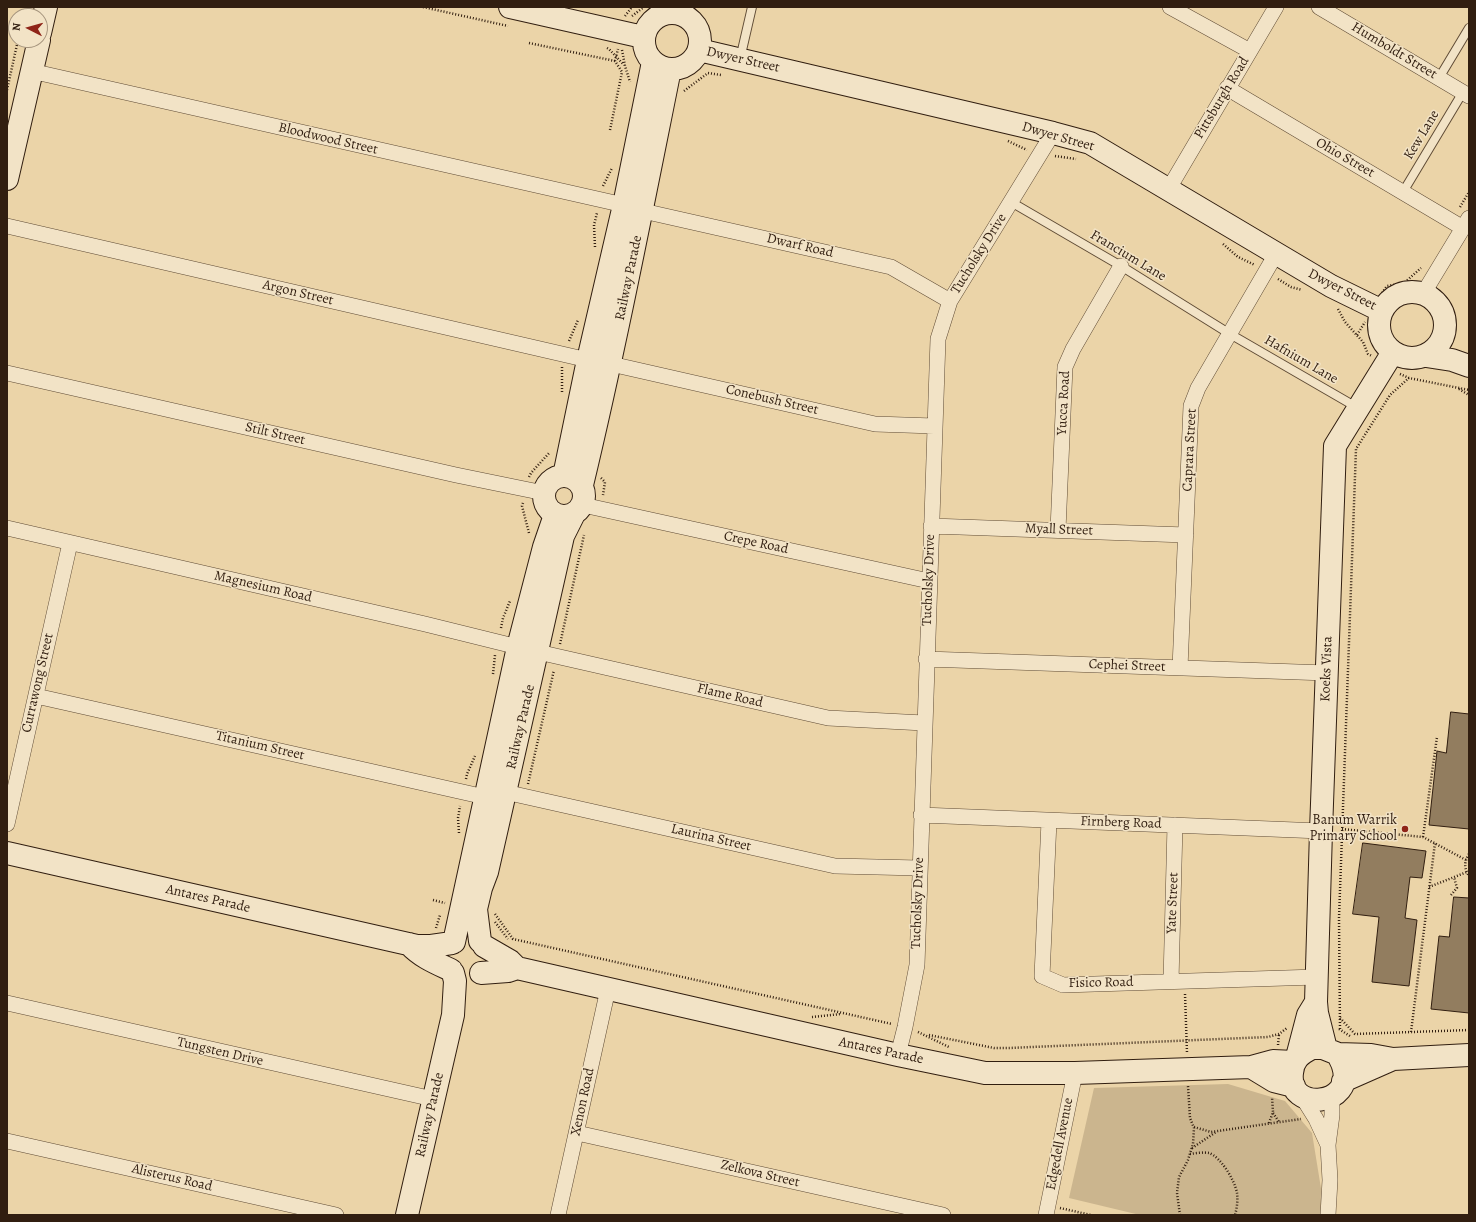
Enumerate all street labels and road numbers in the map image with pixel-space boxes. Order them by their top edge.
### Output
street label: Humboldt Street [1348,19,1440,83]
street label: Dwyer Street [705,43,781,77]
street label: Pittsburgh Road [1191,54,1253,142]
street label: Kew Lane [1401,107,1443,163]
street label: Bloodwood Street [277,119,379,159]
street label: Dwyer Street [1020,119,1096,155]
street label: Ohio Street [1313,134,1377,182]
street label: Tucholsky Drive [948,211,1010,297]
street label: Francium Lane [1087,227,1169,285]
street label: Dwarf Road [765,230,835,262]
street label: Railway Parade [612,234,646,322]
street label: Dwyer Street [1305,266,1379,314]
street label: Argon Street [261,277,335,309]
street label: Hafnium Lane [1261,332,1341,388]
street label: Yucca Road [1054,370,1074,436]
street label: Conebush Street [724,381,820,419]
street label: Caprara Street [1179,408,1201,492]
street label: Stilt Street [243,419,307,449]
street label: Myall Street [1025,520,1093,540]
street label: Crepe Road [722,528,790,558]
street label: Tucholsky Drive [919,534,939,626]
street label: Magnesium Road [212,568,314,606]
street label: Currawong Street [18,632,58,734]
street label: Koeks Vista [1317,636,1337,702]
street label: Cephei Street [1088,656,1166,676]
street label: Flame Road [695,680,765,712]
street label: Railway Parade [503,683,539,771]
street label: Titanium Street [214,728,306,764]
street label: Firnberg Road [1080,813,1162,833]
street label: Laurina Street [669,821,753,855]
street label: Tucholsky Drive [908,857,928,949]
street label: Yate Street [1164,872,1182,934]
street label: Antares Parade [164,881,252,917]
street label: Fisico Road [1068,974,1134,992]
street label: Tungsten Drive [175,1034,265,1070]
street label: Antares Parade [837,1034,925,1068]
street label: Xenon Road [568,1066,598,1138]
street label: Railway Parade [412,1071,448,1159]
street label: Edgedell Avenue [1043,1096,1077,1192]
street label: Zelkova Street [719,1157,801,1191]
street label: Alisterus Road [130,1161,214,1195]

